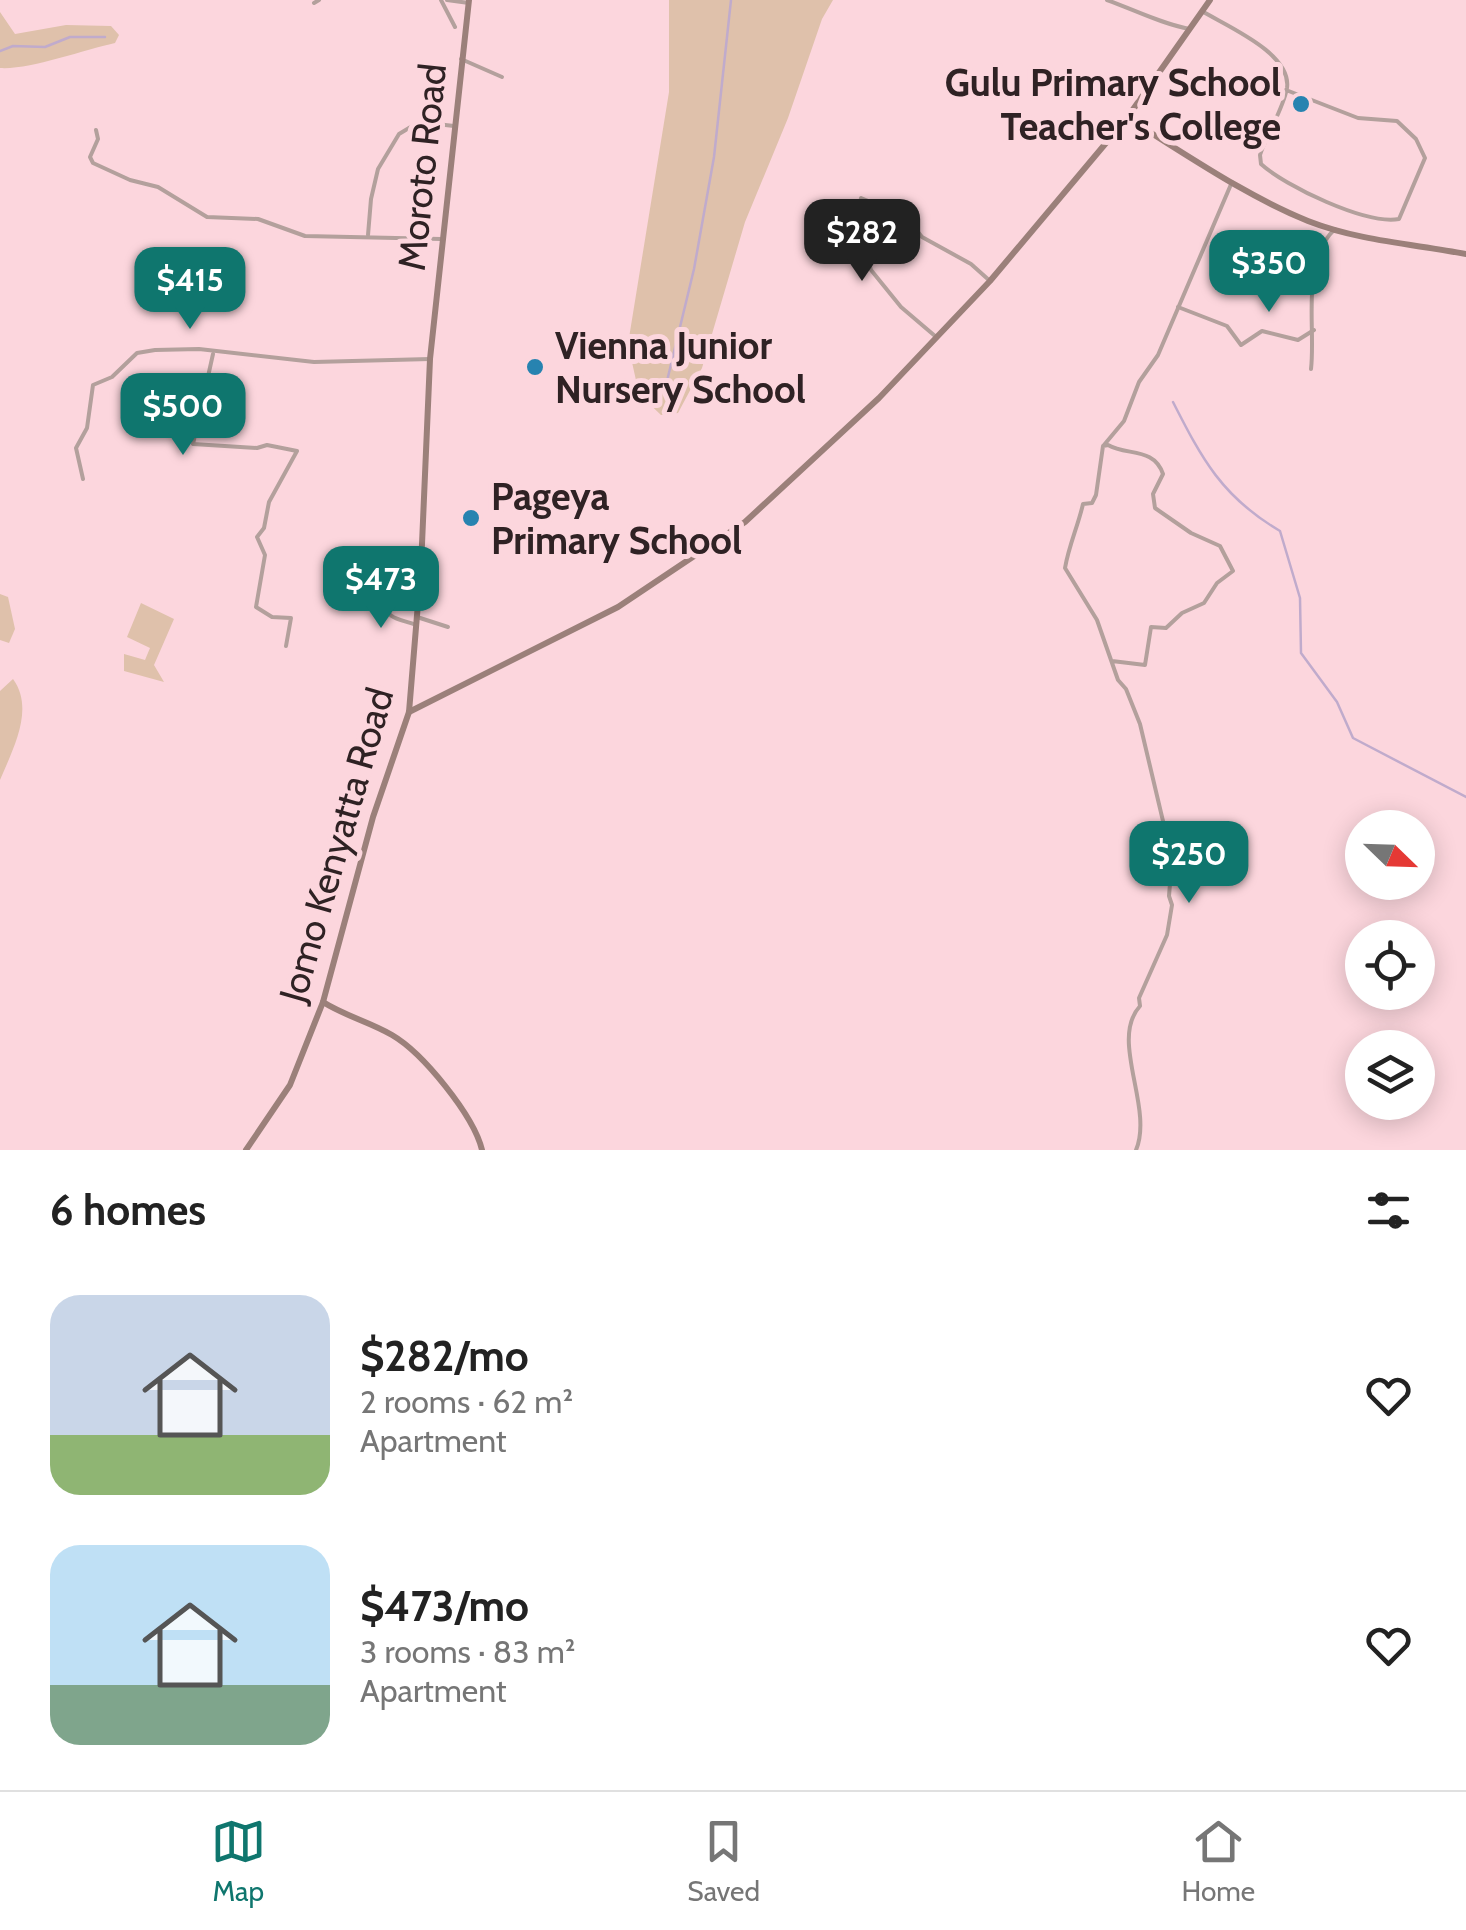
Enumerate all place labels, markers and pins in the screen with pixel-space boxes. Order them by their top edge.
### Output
place label: Gulu Primary School Teacher's College [945,59,1281,150]
marker: Gulu Primary School Teacher's College [1290,93,1312,115]
pin: $282 [803,199,921,284]
pin: $350 [1210,230,1328,315]
pin: $415 [131,247,249,332]
place label: Vienna Junior Nursery School [555,322,806,413]
marker: Vienna Junior Nursery School [524,356,546,378]
pin: $500 [124,373,242,458]
place label: Pageya Primary School [491,473,742,564]
marker: Pageya Primary School [460,507,482,529]
pin: $473 [322,546,440,631]
pin: $250 [1130,821,1248,906]

